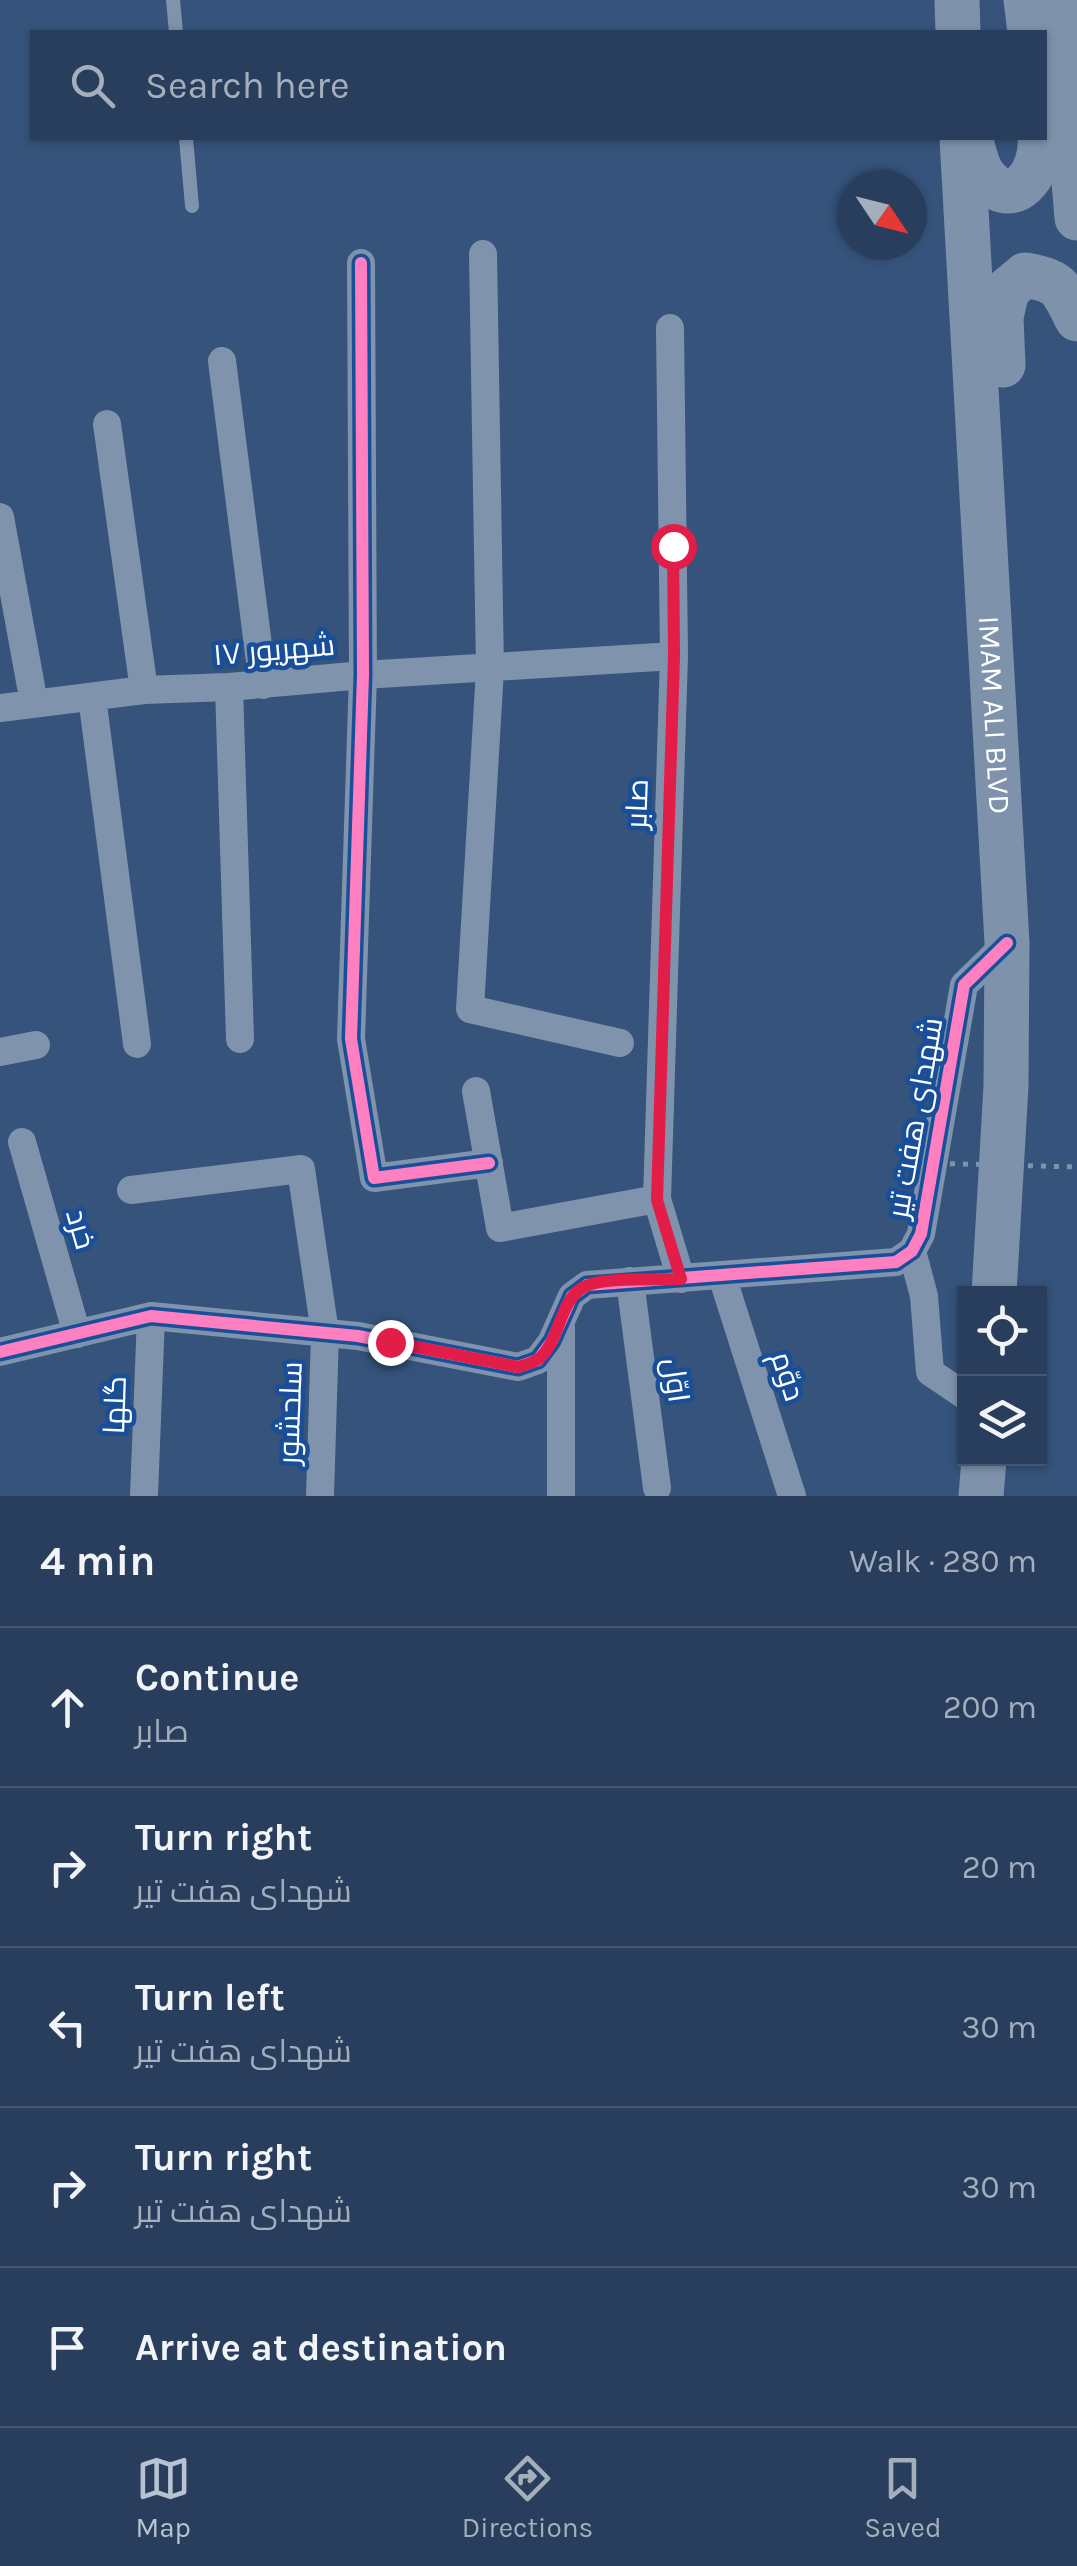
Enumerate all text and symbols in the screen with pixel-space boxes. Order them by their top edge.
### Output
search box [30,30,1047,140]
icon: search [65,58,120,113]
text: Search here [145,63,349,108]
north arrow [837,170,927,260]
route start [651,524,697,570]
street label: IMAM ALI BLVD [971,615,1018,815]
street label: ۱۷ شهریور [212,627,336,673]
street label: صابر [618,778,656,832]
street label: شهدای هفت تیر [879,1015,950,1223]
street label: خرد [58,1205,104,1253]
map controls [957,1286,1047,1466]
button: locate [957,1286,1047,1376]
route end [368,1320,414,1366]
street label: دوّم [761,1347,813,1406]
street label: اوّل [655,1356,697,1404]
street label: سلحشور [270,1361,310,1467]
street label: گلها [96,1375,134,1435]
button: layers [957,1376,1047,1466]
text: 4 min [40,1536,155,1586]
text: Walk · 280 m [849,1543,1037,1580]
text: Continue [135,1655,299,1700]
icon: ahead [40,1680,95,1735]
text: 200 m [943,1689,1037,1726]
text: صابر [135,1713,189,1750]
text: Turn right [135,1815,312,1860]
icon: right [40,1840,95,1895]
text: 20 m [962,1849,1037,1886]
text: شهدای هفت تیر [135,1873,352,1910]
text: Turn left [135,1975,285,2020]
icon: left [40,2000,95,2055]
text: 30 m [962,2009,1037,2046]
text: شهدای هفت تیر [135,2033,352,2070]
text: Turn right [135,2135,312,2180]
icon: right [40,2160,95,2215]
text: 30 m [962,2169,1037,2206]
text: شهدای هفت تیر [135,2193,352,2230]
icon: arrive [40,2320,95,2375]
text: Arrive at destination [135,2325,507,2370]
tab: Map [135,2451,191,2544]
tab: Directions [462,2451,593,2544]
tab: Saved [864,2451,942,2544]

